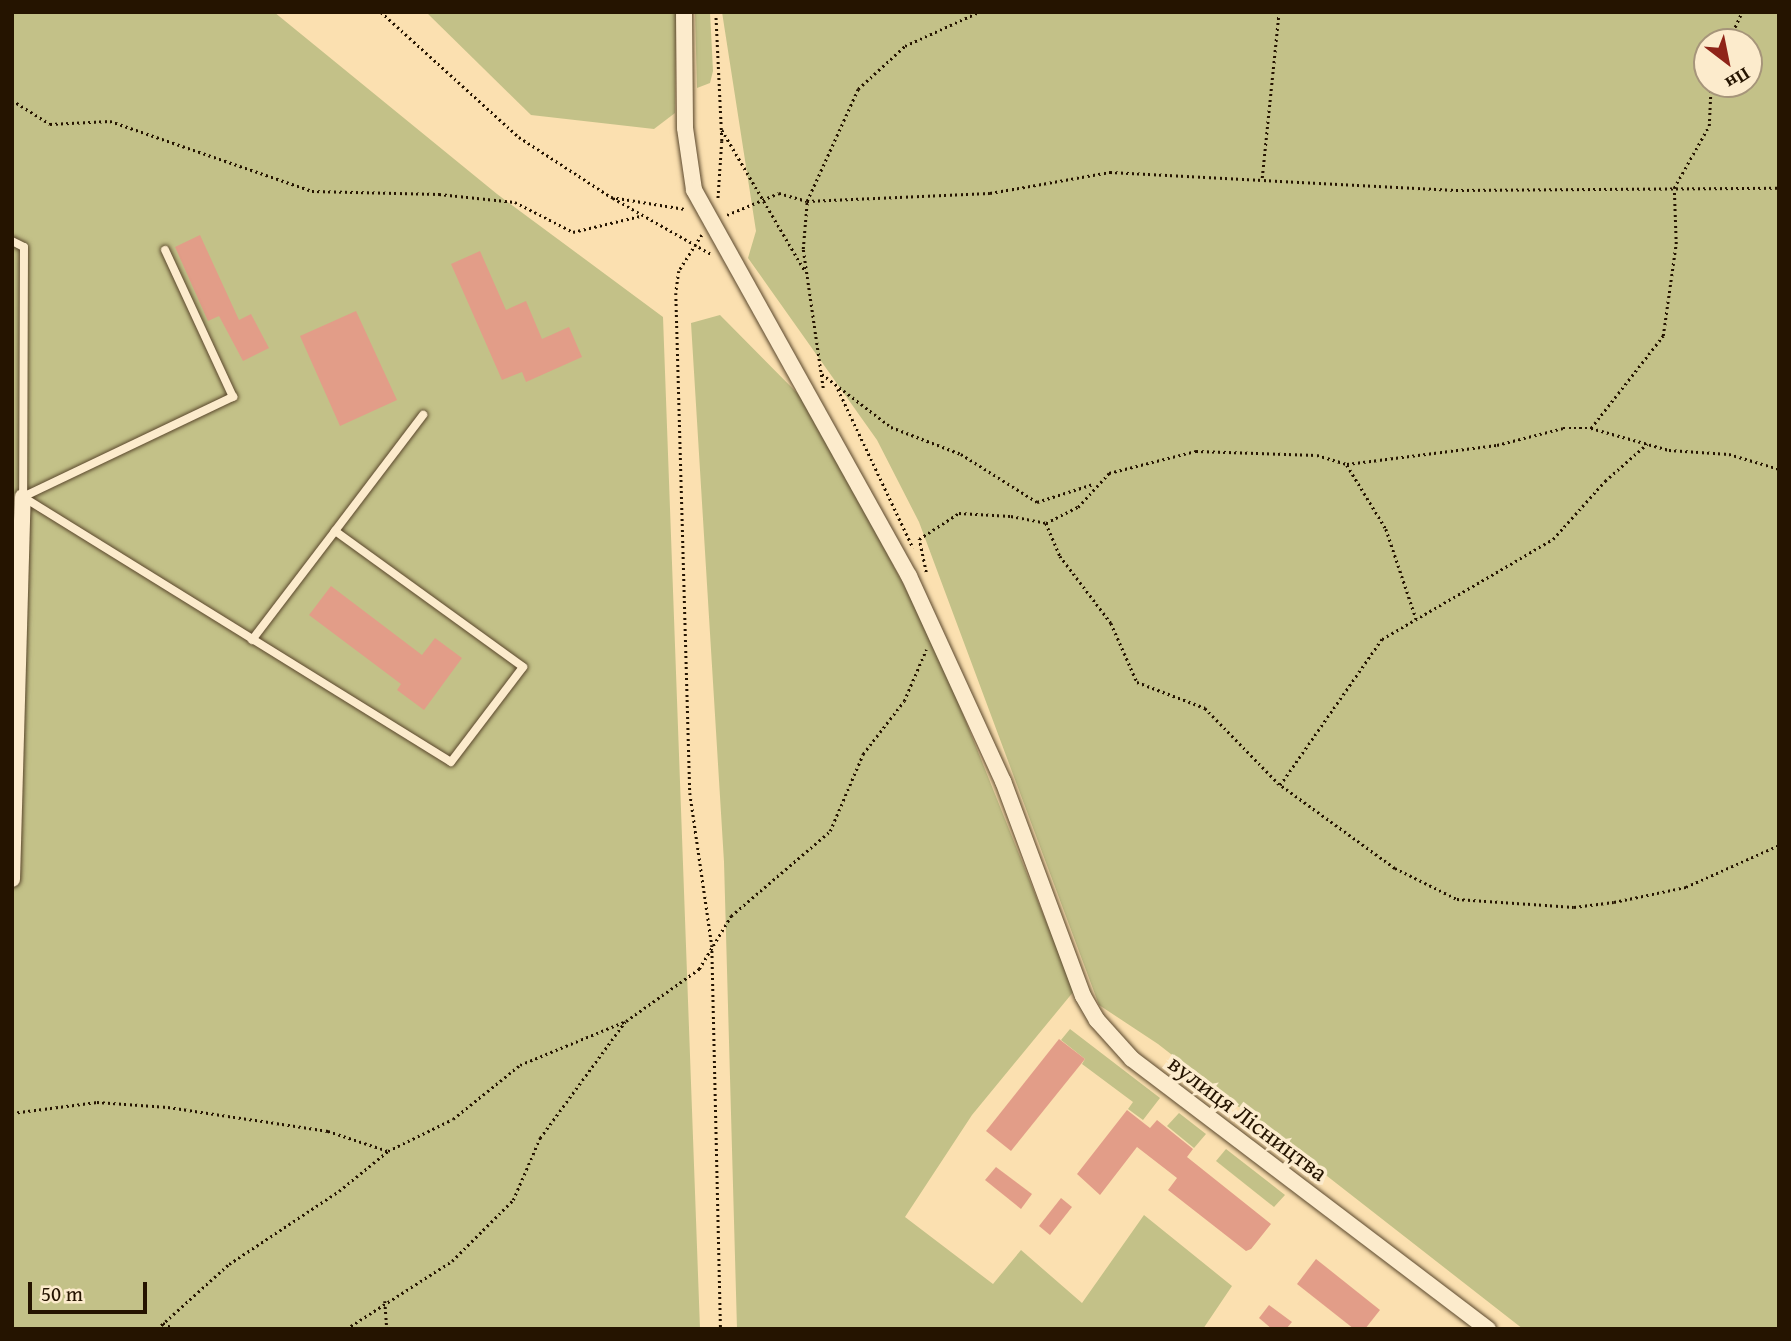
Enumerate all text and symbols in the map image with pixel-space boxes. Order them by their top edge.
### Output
north arrow [1693,28,1763,98]
text: Пн [1720,61,1756,97]
street label: вулиця Лісництва [1163,1049,1333,1187]
scale bar [32,1268,150,1312]
text: 50 m [41,1278,83,1309]

